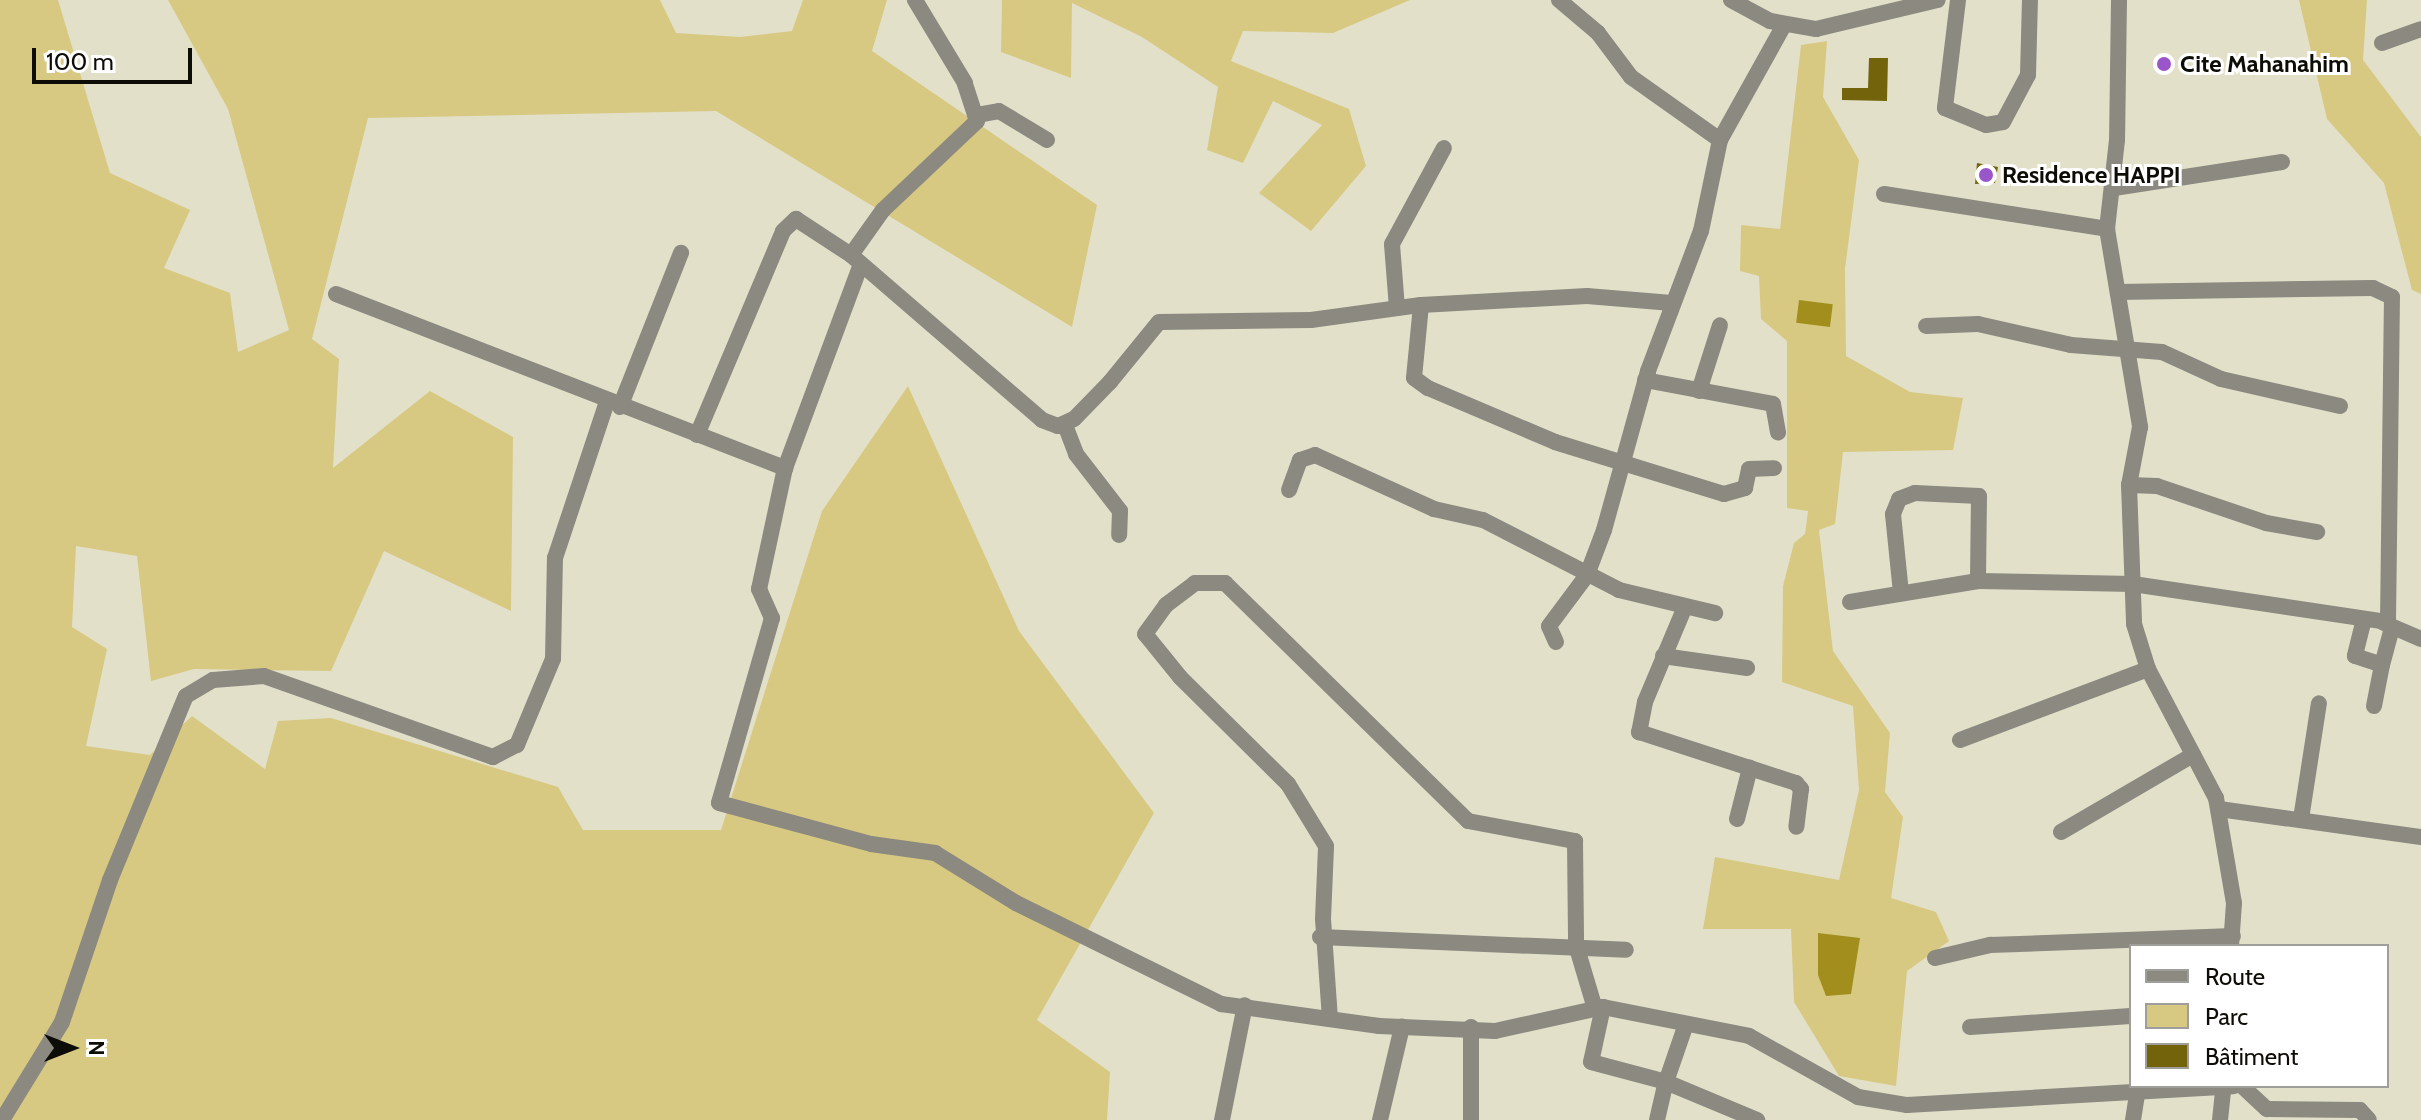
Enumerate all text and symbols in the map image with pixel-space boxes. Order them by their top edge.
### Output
scale bar [36,32,196,82]
text: 100 m [46,47,114,76]
place label: Cite Mahanahim [2180,50,2349,78]
marker: Cite Mahanahim [2155,55,2173,73]
place label: Residence HAPPI [2002,161,2181,189]
marker: Residence HAPPI [1977,166,1995,184]
legend [2129,944,2389,1088]
text: Route [2205,962,2265,991]
text: Parc [2205,1002,2248,1031]
north arrow [32,1008,112,1088]
text: N [83,1040,110,1056]
text: Bâtiment [2205,1042,2298,1071]

